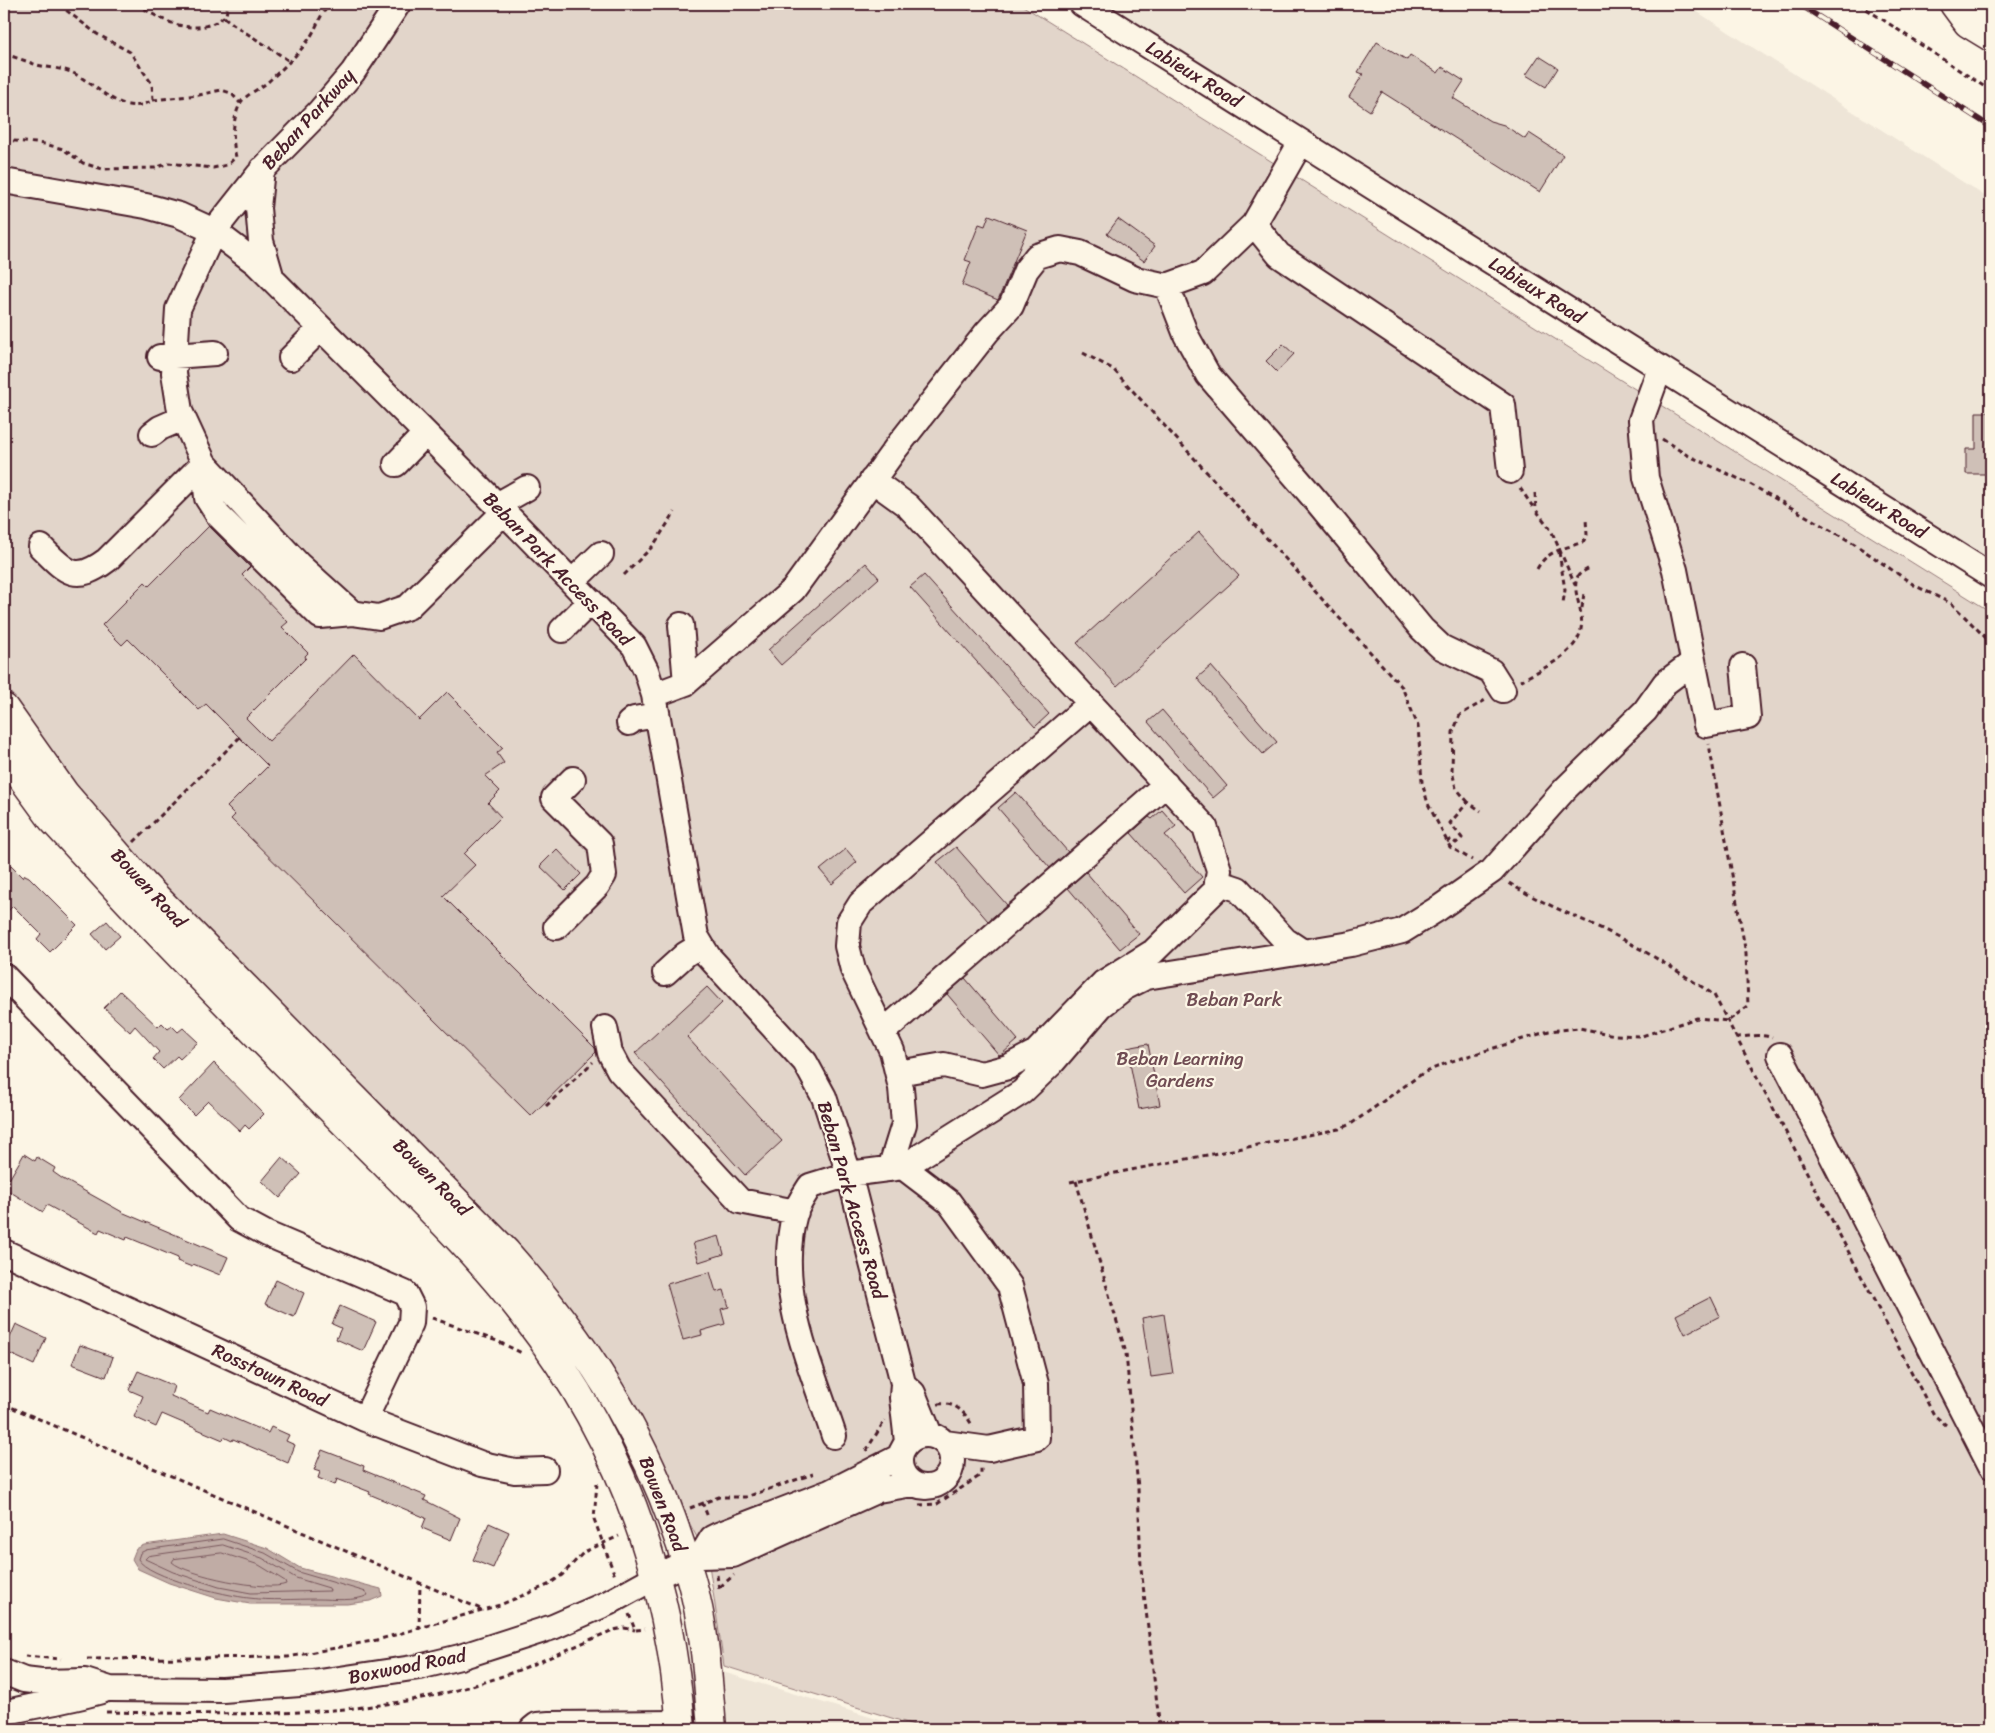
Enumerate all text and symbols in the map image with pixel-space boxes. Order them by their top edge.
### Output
street label: Labieux Road [1139,31,1251,118]
street label: Beban Parkway [253,60,363,178]
street label: Labieux Road [1482,247,1594,334]
street label: Labieux Road [1824,462,1936,549]
street label: Beban Park Access Road [475,484,642,656]
street label: Bowen Road [103,840,197,937]
park label: Beban Park [1186,983,1283,1016]
park label: Beban Learning Gardens [1116,1042,1244,1097]
street label: Beban Park Access Road [808,1097,897,1305]
street label: Bowen Road [385,1130,480,1225]
street label: Rosstown Road [206,1334,335,1417]
street label: Bowen Road [630,1451,697,1559]
street label: Boxwood Road [345,1638,471,1694]

